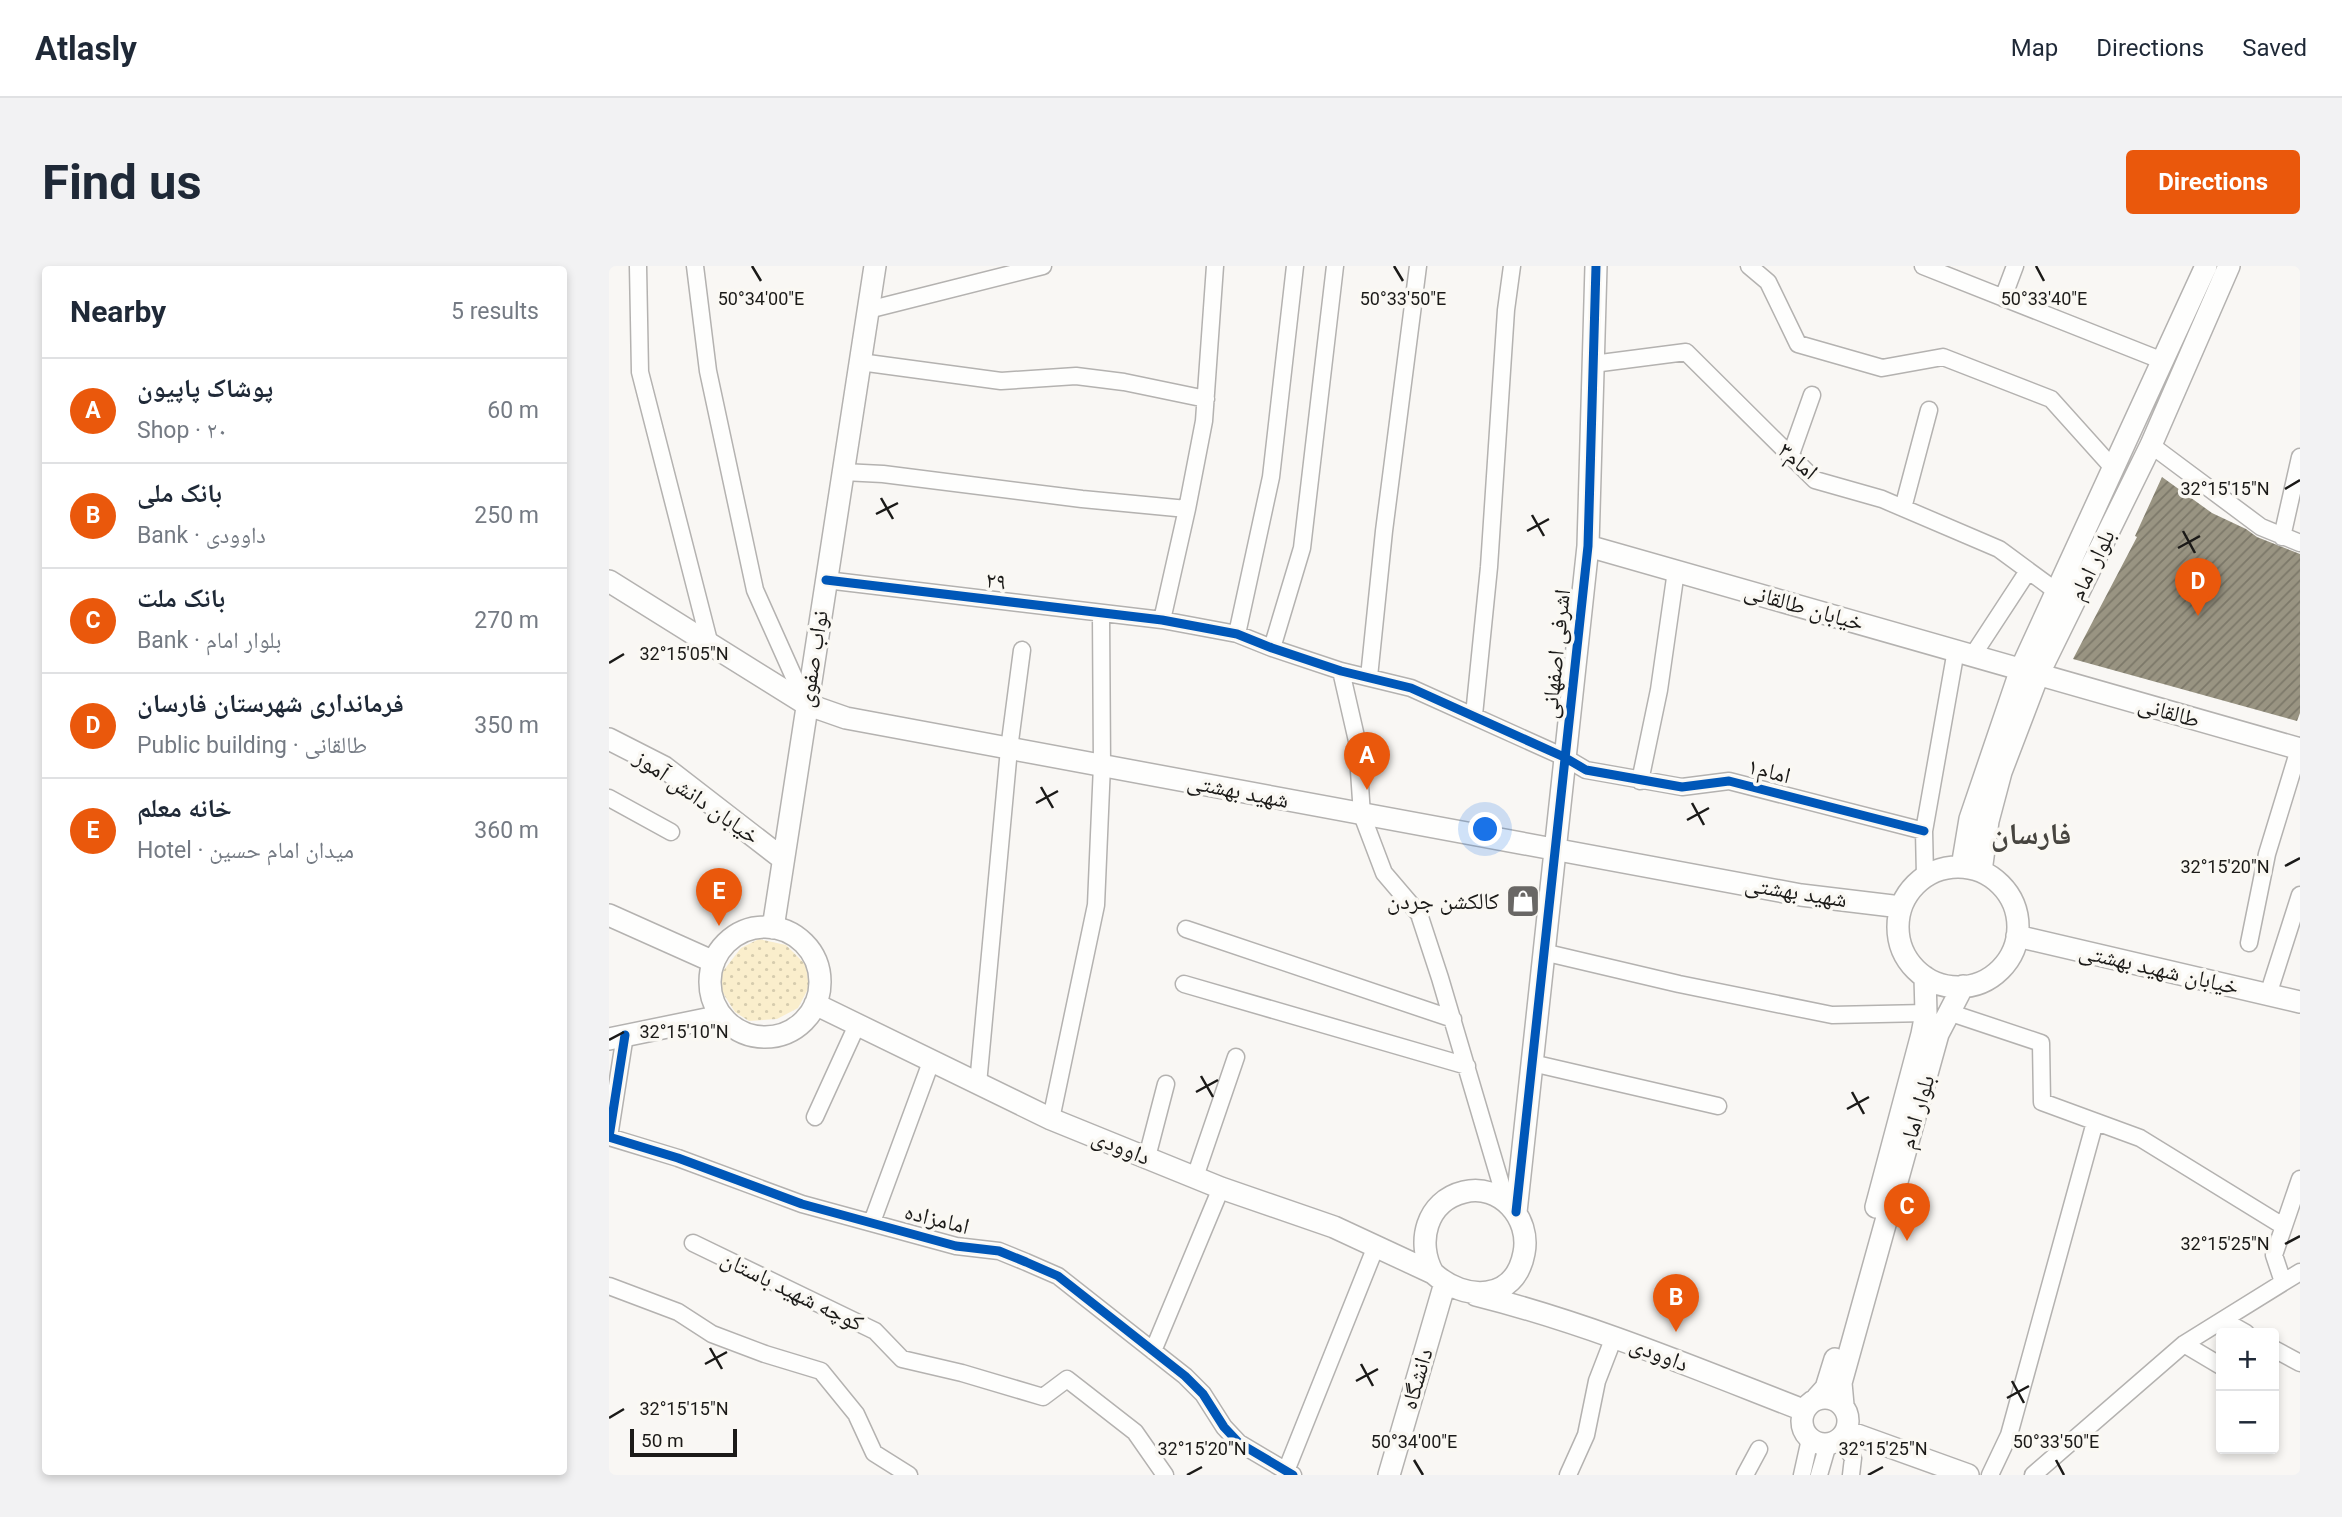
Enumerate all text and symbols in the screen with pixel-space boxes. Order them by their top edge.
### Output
text: Atlasly [35,29,137,68]
text: Map [2011,34,2058,62]
text: Directions [2096,34,2204,62]
text: Saved [2242,34,2307,62]
button: Directions [2126,150,2300,214]
text: Find us [42,154,202,211]
text: 50°34'00"E [718,288,804,309]
text: 50°33'50"E [1360,288,1446,309]
text: 50°33'40"E [2001,288,2087,309]
text: Nearby [70,294,166,329]
text: 5 results [451,298,539,325]
text: پوشاک پاپیون [137,373,273,403]
text: A [85,397,101,424]
text: 60 m [487,397,539,424]
text: Shop · ۲۰ [137,417,227,444]
street label: امام۳ [1771,437,1823,487]
text: بانک ملی [137,478,222,508]
text: 32°15'15"N [2180,478,2270,499]
text: B [86,502,100,529]
text: 250 m [474,502,539,529]
text: Bank · داوودی [137,522,266,549]
street label: بلوار امام [2063,525,2123,606]
pin: D [2175,558,2221,616]
street label: ۲۹ [984,566,1008,596]
street label: خیابان طالقانی [1741,577,1867,637]
text: بانک ملت [137,583,225,613]
street label: اشرفی اصفهانی [1536,588,1576,720]
text: C [85,607,101,634]
text: 270 m [474,607,539,634]
street label: نواب صفوی [792,608,834,710]
text: Bank · بلوار امام [137,627,281,654]
text: 32°15'05"N [639,643,729,664]
text: فرمانداری شهرستان فارسان [137,688,404,718]
street label: طالقانی [2135,690,2203,734]
text: D [86,712,100,739]
text: 350 m [474,712,539,739]
text: Public building · طالقانی [137,732,367,759]
pin: A [1344,732,1390,790]
street label: خیابان دانش آموز [629,743,765,850]
street label: امام۱ [1744,753,1793,791]
street label: شهید بهشتی [1185,768,1291,814]
text: خانه معلم [137,793,232,823]
your location [1468,812,1502,846]
district label: فارسان [1991,816,2071,852]
text: E [87,817,99,844]
text: 360 m [474,817,539,844]
text: Hotel · میدان امام حسین [137,837,354,864]
text: 32°15'20"N [2180,856,2270,877]
pin: E [696,868,742,926]
street label: شهید بهشتی [1743,871,1849,913]
shop icon: کالکشن جردن [1504,882,1542,920]
place label: کالکشن جردن [1387,888,1499,915]
street label: خیابان شهید بهشتی [2076,937,2242,1001]
text: 32°15'10"N [639,1021,729,1042]
street label: بلوار امام [1894,1072,1942,1153]
street label: داوودی [1088,1123,1154,1171]
pin: C [1884,1183,1930,1241]
street label: امامزاده [902,1198,972,1240]
text: 32°15'25"N [2180,1233,2270,1254]
street label: کوچه شهید باستان [717,1245,868,1337]
pin: B [1653,1274,1699,1332]
map controls [2216,1328,2279,1454]
button: + [2216,1328,2279,1391]
street label: داوودی [1626,1331,1692,1377]
street label: دانشگاه [1395,1345,1439,1413]
button: − [2216,1391,2279,1454]
text: 32°15'15"N [639,1398,729,1419]
scale bar [630,1426,737,1458]
text: 50 m [641,1429,684,1452]
text: 50°34'00"E [1371,1431,1457,1452]
text: 50°33'50"E [2013,1431,2099,1452]
text: 32°15'20"N [1157,1438,1247,1459]
text: 32°15'25"N [1838,1438,1928,1459]

